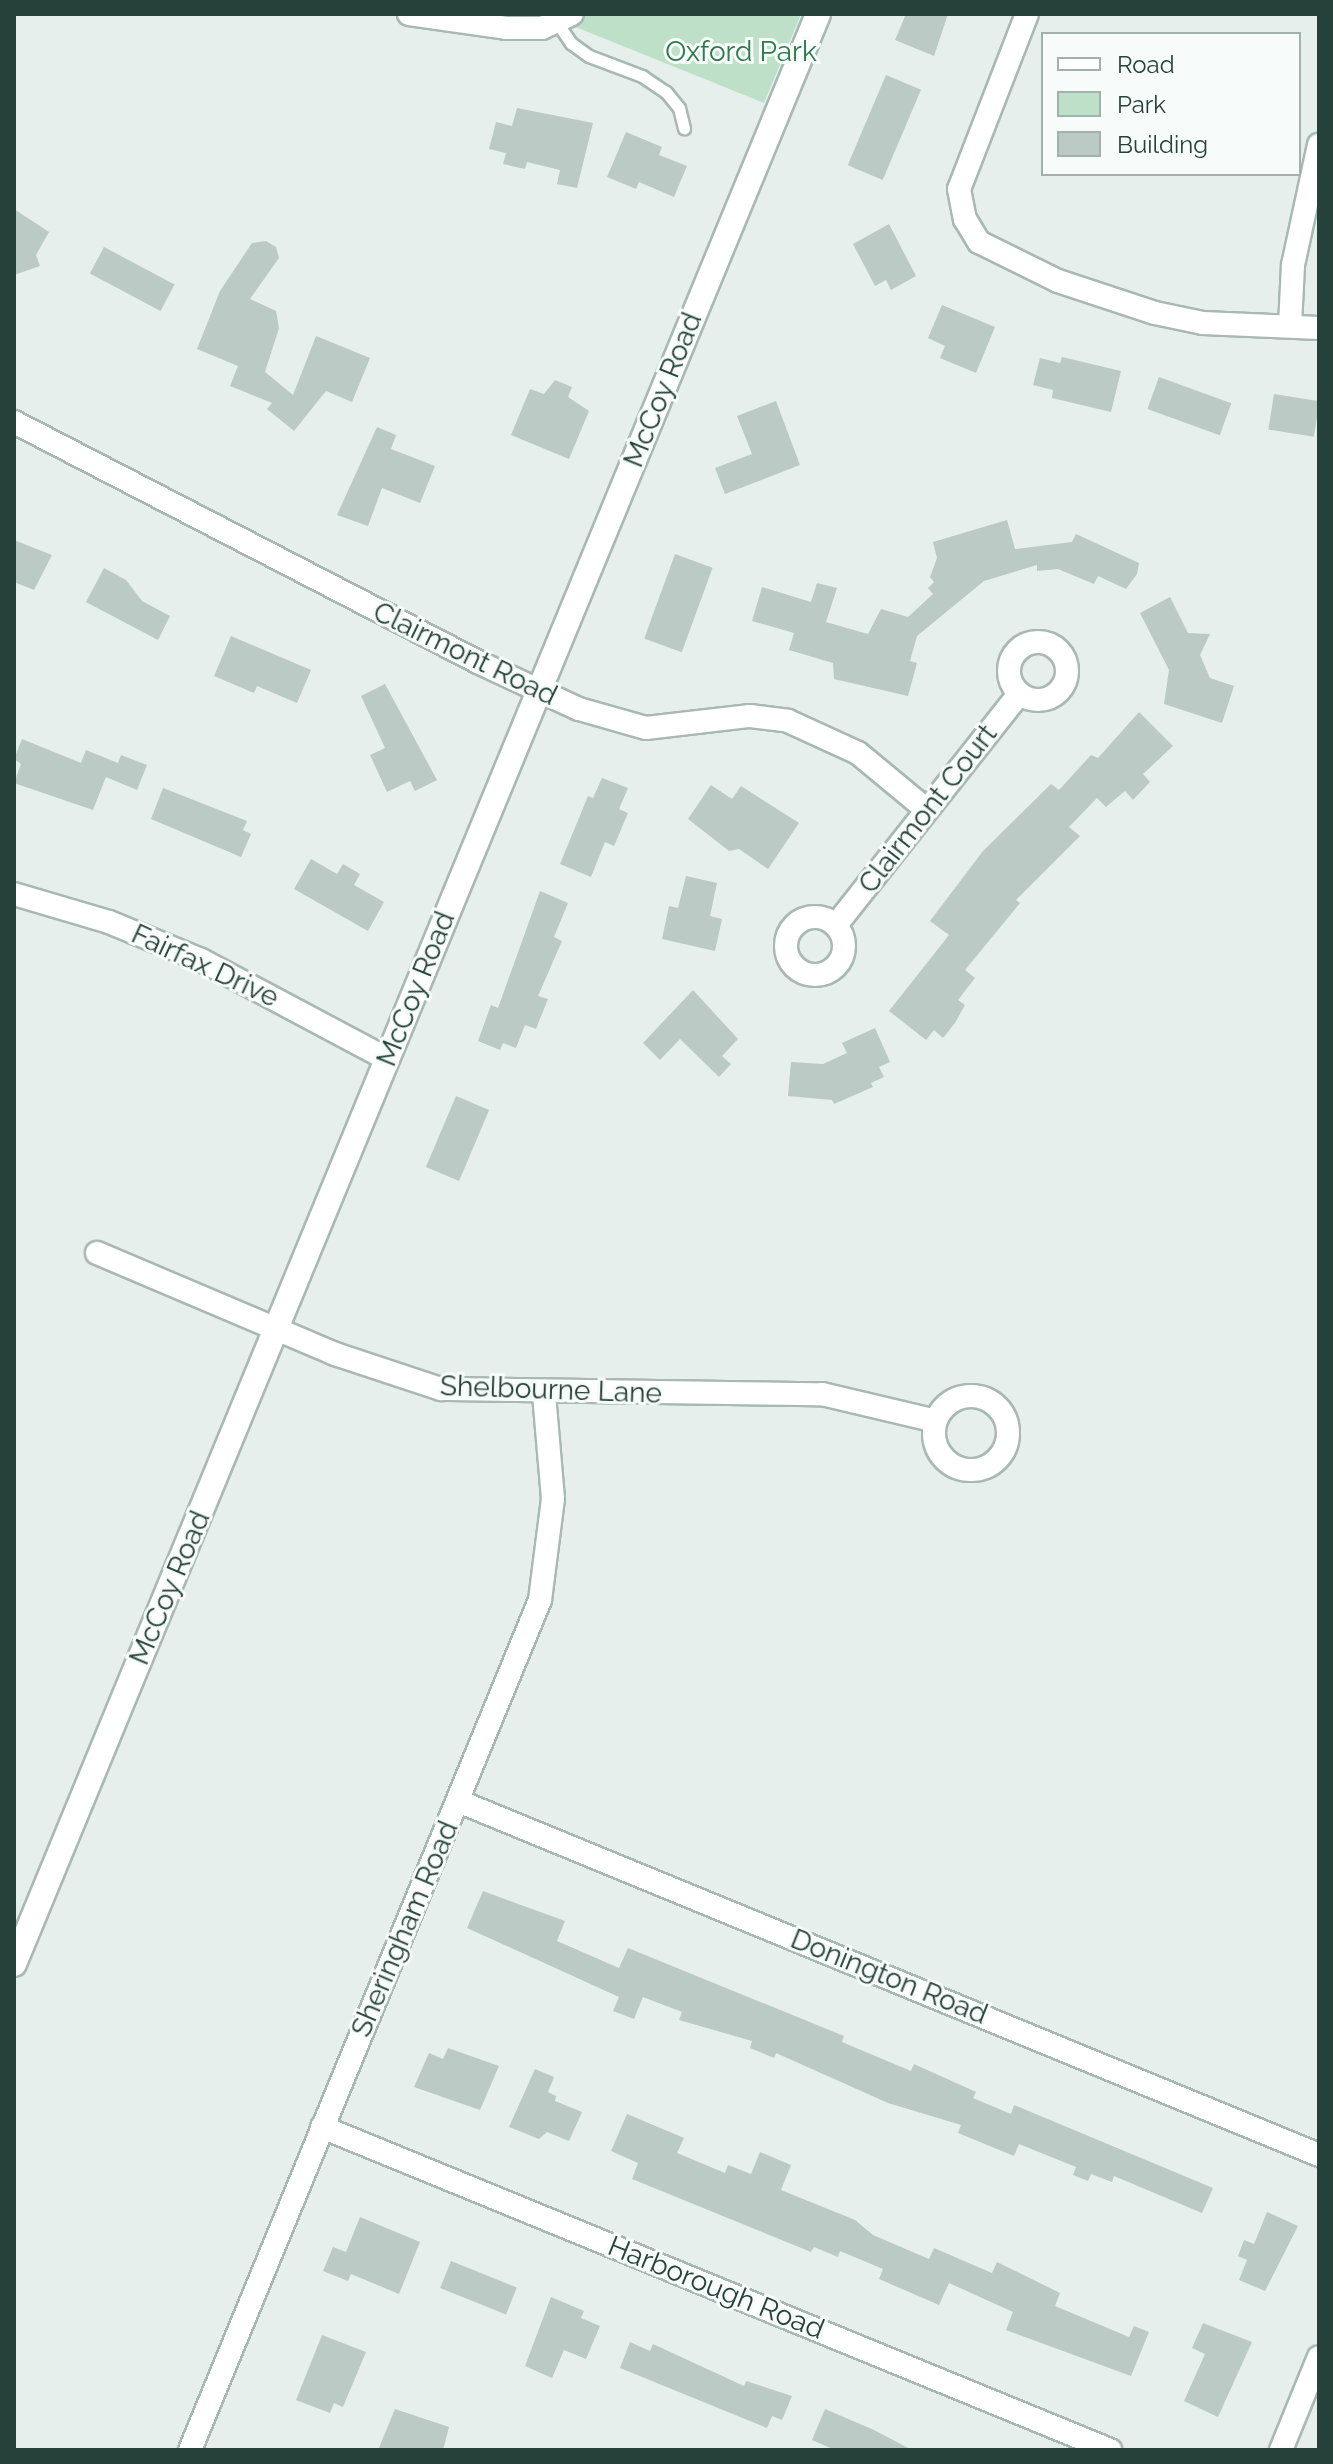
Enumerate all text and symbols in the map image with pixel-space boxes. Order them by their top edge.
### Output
legend [1041,32,1301,176]
park label: Oxford Park [665,35,817,69]
text: Road [1117,50,1175,79]
text: Park [1117,90,1166,119]
text: Building [1117,130,1208,159]
street label: McCoy Road [617,307,709,473]
street label: Clairmont Road [368,595,562,713]
street label: Clairmont Court [852,718,1004,900]
street label: McCoy Road [370,906,462,1072]
street label: Fairfax Drive [126,917,284,1015]
street label: Shelbourne Lane [439,1369,663,1411]
street label: McCoy Road [122,1506,218,1670]
street label: Sheringham Road [344,1816,466,2042]
street label: Donington Road [786,1922,992,2032]
street label: Harborough Road [603,2229,829,2347]

